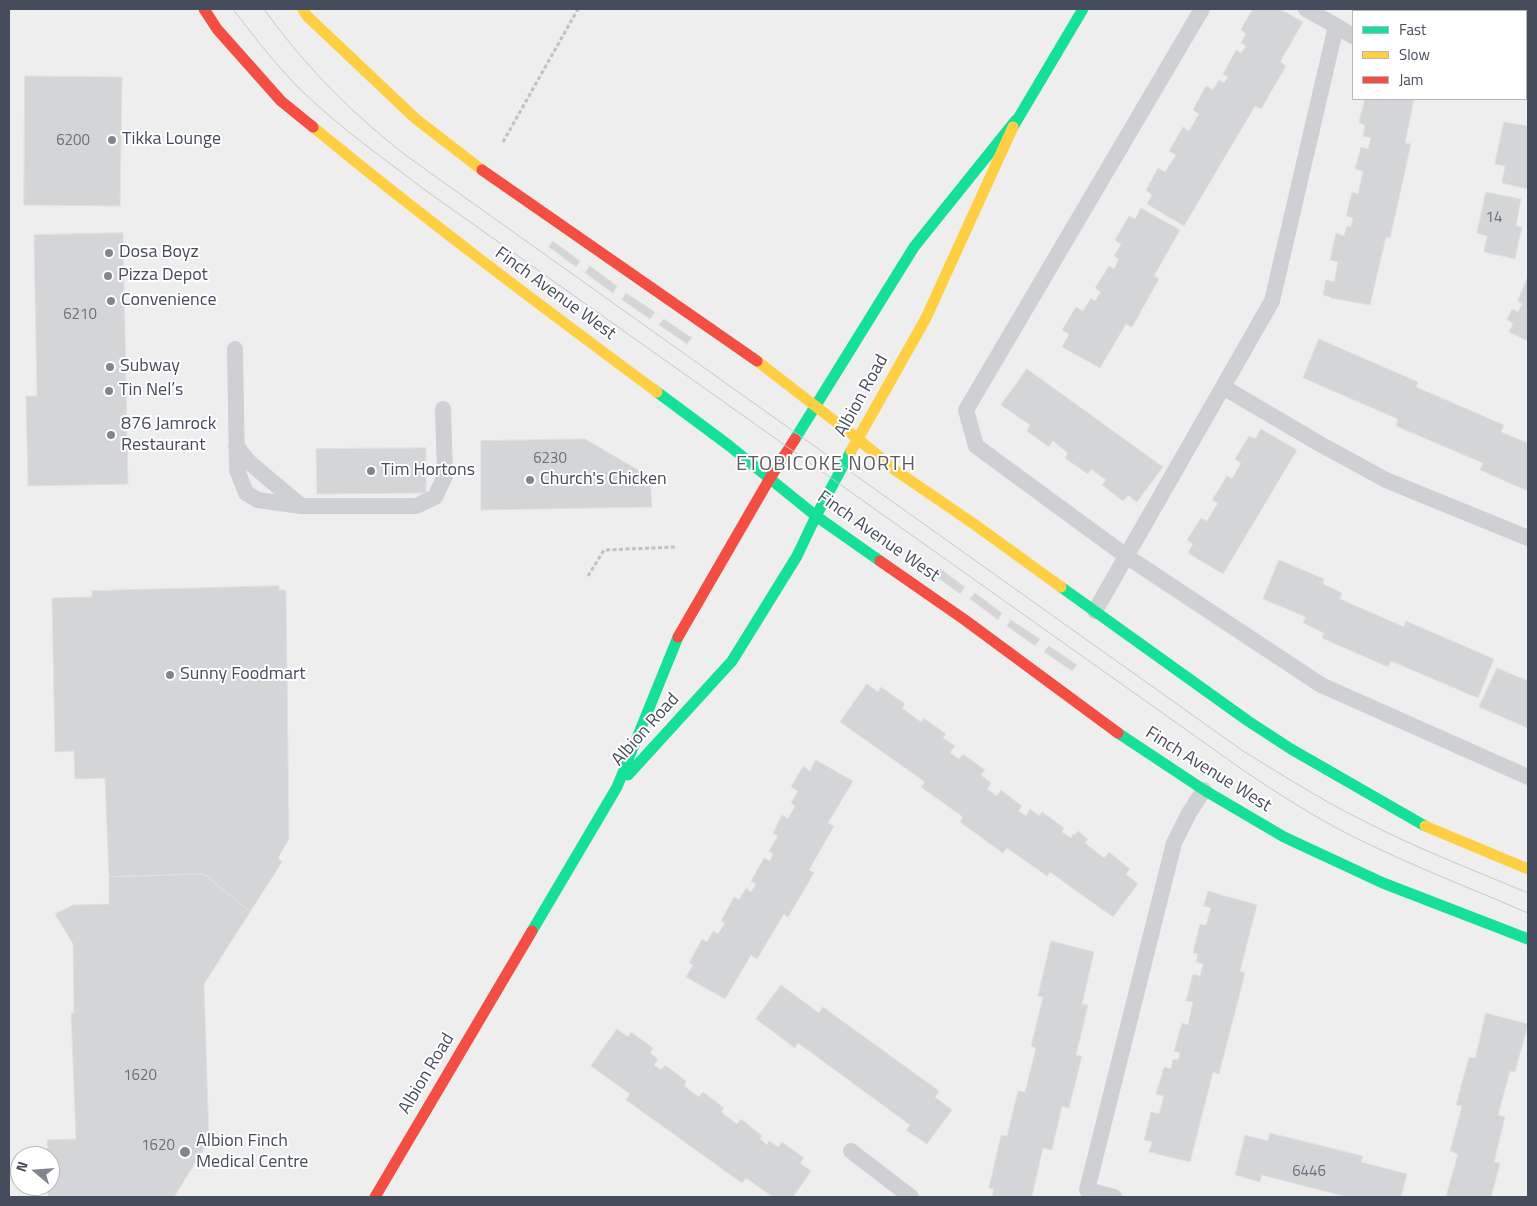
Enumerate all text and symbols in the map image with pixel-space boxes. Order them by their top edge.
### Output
legend [1352,10,1527,100]
text: Fast [1399,18,1426,41]
text: Slow [1399,43,1430,66]
text: Jam [1399,68,1423,91]
place label: Tikka Lounge [122,129,221,151]
house number: 6200 [56,132,90,150]
marker: Tikka Lounge [106,134,118,146]
house number: 14 [1486,209,1502,227]
place label: Dosa Boyz [119,242,199,264]
street label: Finch Avenue West [490,243,620,345]
marker: Dosa Boyz [103,247,115,259]
place label: Pizza Depot [118,265,208,287]
marker: Pizza Depot [102,270,114,282]
place label: Convenience [121,290,216,312]
marker: Convenience [105,295,117,307]
house number: 6210 [63,306,97,324]
street label: Albion Road [831,351,893,441]
place label: Subway [120,356,180,378]
marker: Subway [104,361,116,373]
place label: Tin Nel’s [119,380,183,402]
marker: Tin Nel’s [103,385,115,397]
place label: 876 Jamrock Restaurant [121,414,216,456]
marker: 876 Jamrock Restaurant [105,429,117,441]
house number: 6230 [533,450,567,468]
district label: ETOBICOKE NORTH [734,453,918,477]
place label: Tim Hortons [381,460,475,482]
marker: Tim Hortons [365,465,377,477]
place label: Church's Chicken [540,469,667,491]
marker: Church's Chicken [524,474,536,486]
street label: Finch Avenue West [813,487,943,587]
place label: Sunny Foodmart [180,664,305,686]
marker: Sunny Foodmart [164,669,176,681]
street label: Albion Road [608,689,684,771]
street label: Finch Avenue West [1141,723,1275,817]
street label: Albion Road [394,1030,460,1118]
house number: 1620 [123,1067,157,1085]
place label: Albion Finch Medical Centre [196,1131,308,1174]
house number: 1620 [141,1137,175,1155]
marker: Albion Finch Medical Centre [178,1145,192,1159]
north arrow [10,1146,60,1196]
text: N [10,1159,33,1174]
house number: 6446 [1292,1163,1326,1181]

